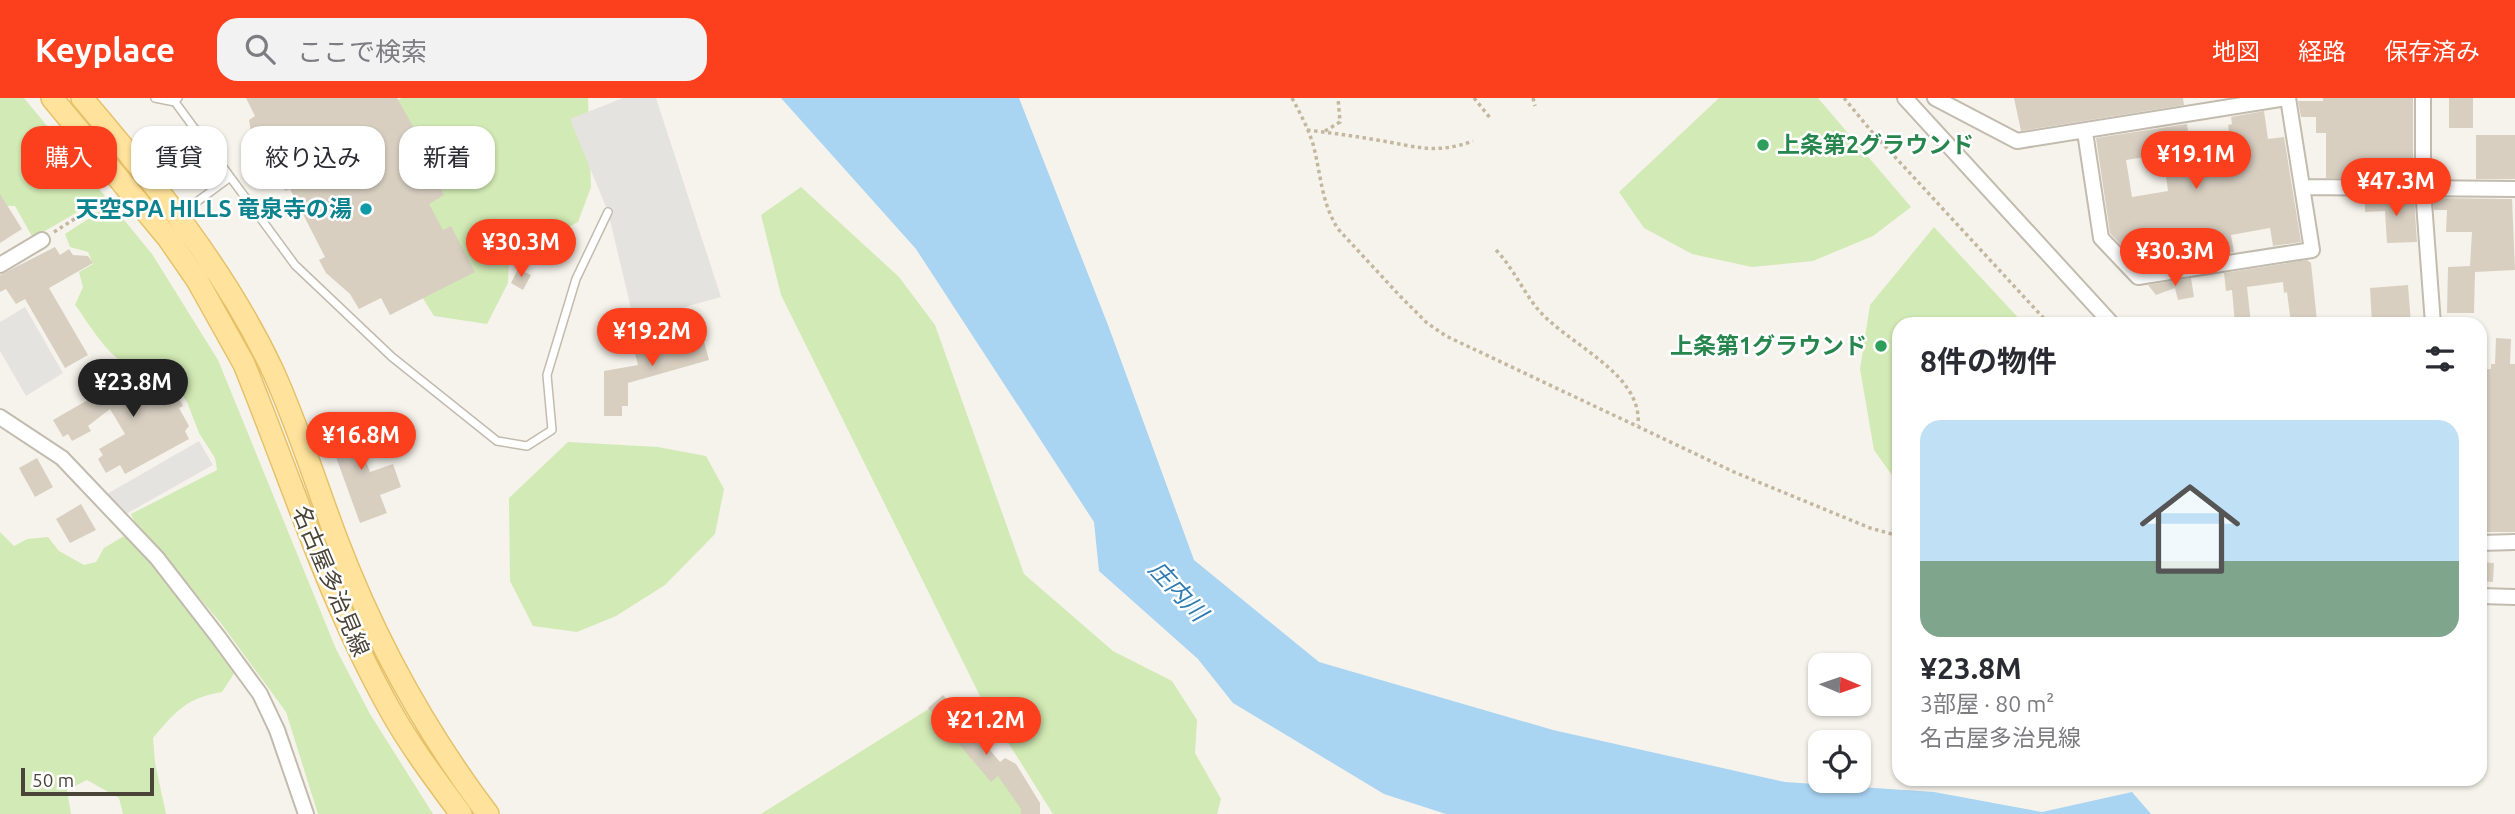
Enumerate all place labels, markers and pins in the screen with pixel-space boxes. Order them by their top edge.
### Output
place label: 上条第2グラウンド [1777,132,1974,157]
pin: ¥19.1M [2139,132,2253,191]
marker: 上条第2グラウンド [1755,137,1771,153]
pin: ¥47.3M [2339,158,2453,218]
place label: 天空SPA HILLS 竜泉寺の湯 [75,196,352,221]
marker: 天空SPA HILLS 竜泉寺の湯 [358,201,374,217]
pin: ¥30.3M [464,220,578,279]
pin: ¥30.3M [2118,228,2232,288]
pin: ¥19.2M [595,308,709,368]
place label: 上条第1グラウンド [1670,333,1867,358]
marker: 上条第1グラウンド [1873,338,1889,354]
pin: ¥23.8M [76,360,190,419]
pin: ¥16.8M [304,412,418,472]
pin: ¥21.2M [929,698,1043,757]

